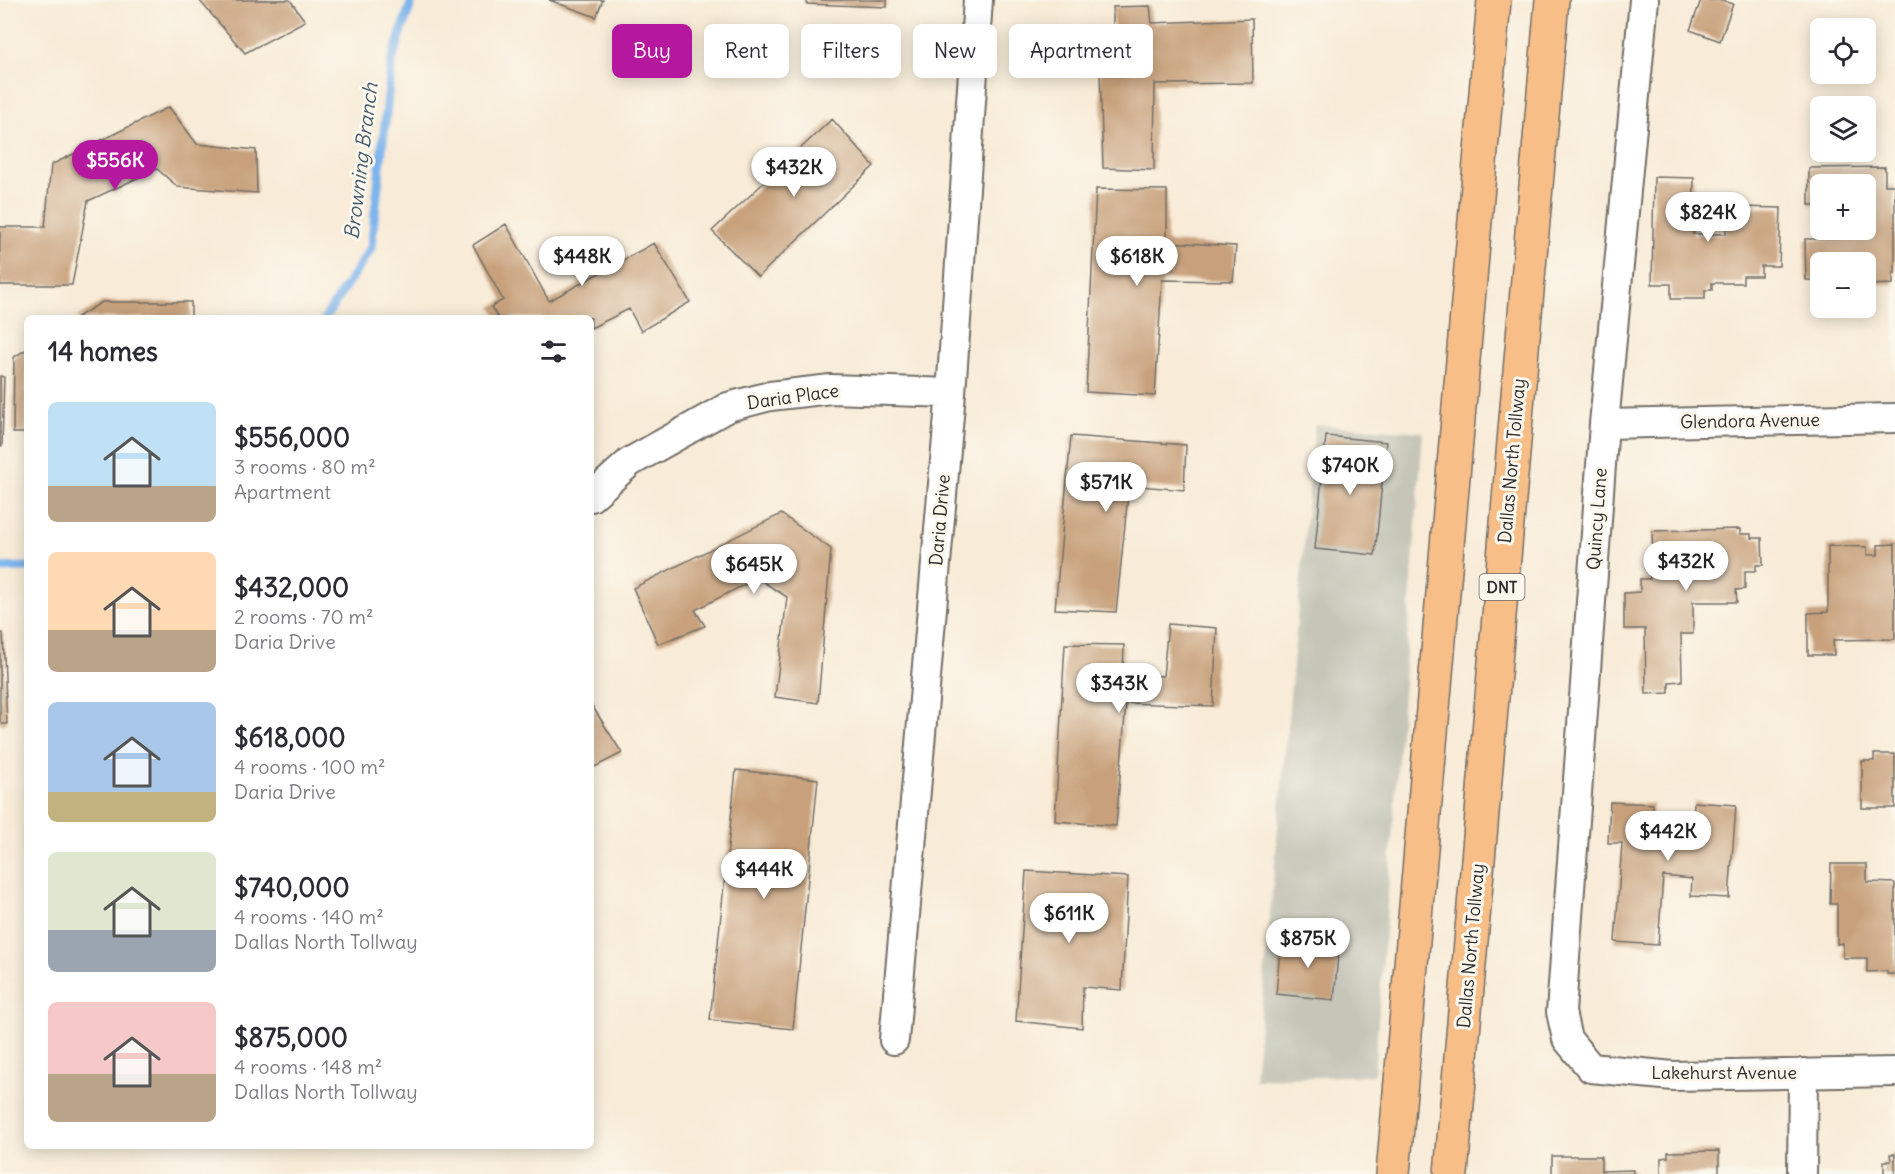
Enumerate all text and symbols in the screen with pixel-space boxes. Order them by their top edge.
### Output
map controls [1810,18,1876,318]
button: locate [1810,18,1876,84]
chip: Buy [612,24,692,78]
chip: Rent [704,24,789,78]
chip: Filters [801,24,901,78]
chip: New [913,24,997,78]
chip: Apartment [1009,24,1153,78]
water label: Browning Branch [339,81,383,241]
button: layers [1810,96,1876,162]
pin: $556K [73,140,157,191]
text: $556K [86,147,144,172]
pin: $432K [752,147,836,198]
text: $432K [765,154,823,179]
button: + [1810,174,1876,240]
pin: $824K [1666,192,1750,243]
text: $824K [1679,199,1737,224]
pin: $448K [540,236,624,287]
pin: $618K [1095,236,1179,287]
text: $448K [553,243,611,268]
text: $618K [1110,243,1164,268]
button: − [1810,252,1876,318]
text: 14 homes [48,335,158,368]
icon: filters [537,335,570,368]
street label: Dallas North Tollway [1493,378,1530,544]
street label: Daria Place [745,379,840,414]
street label: Glendora Avenue [1680,408,1820,433]
text: $556,000 [234,421,350,454]
icon: home [96,426,168,498]
pin: $740K [1308,445,1392,496]
text: $740K [1321,452,1379,477]
text: 3 rooms · 80 m² [234,454,376,479]
pin: $571K [1064,462,1148,513]
street label: Quincy Lane [1581,467,1612,571]
text: $571K [1080,469,1132,494]
street label: Daria Drive [924,473,955,567]
text: Apartment [234,479,331,504]
pin: $432K [1644,541,1728,592]
pin: $645K [712,544,796,595]
text: $432K [1657,548,1715,573]
text: $645K [725,551,783,576]
text: $432,000 [234,571,349,604]
road number: DNT [1480,574,1524,600]
icon: home [96,576,168,648]
text: 2 rooms · 70 m² [234,604,374,629]
text: Daria Drive [234,629,336,654]
pin: $343K [1077,663,1161,714]
text: $343K [1090,670,1148,695]
text: $618,000 [234,721,346,754]
icon: home [96,726,168,798]
text: 4 rooms · 100 m² [234,754,385,779]
text: Daria Drive [234,779,336,804]
pin: $442K [1626,811,1710,862]
text: $442K [1639,818,1697,843]
pin: $444K [722,849,806,900]
text: $444K [735,856,793,881]
street label: Dallas North Tollway [1452,863,1489,1029]
text: $740,000 [234,871,350,904]
icon: home [96,876,168,948]
pin: $611K [1027,893,1111,944]
text: $611K [1044,900,1094,925]
text: 4 rooms · 140 m² [234,904,384,929]
pin: $875K [1266,918,1350,969]
text: $875K [1280,925,1336,950]
text: Dallas North Tollway [234,929,418,954]
text: $875,000 [234,1021,348,1054]
icon: home [96,1026,168,1098]
text: 4 rooms · 148 m² [234,1054,382,1079]
street label: Lakehurst Avenue [1651,1061,1797,1084]
text: Dallas North Tollway [234,1079,418,1104]

